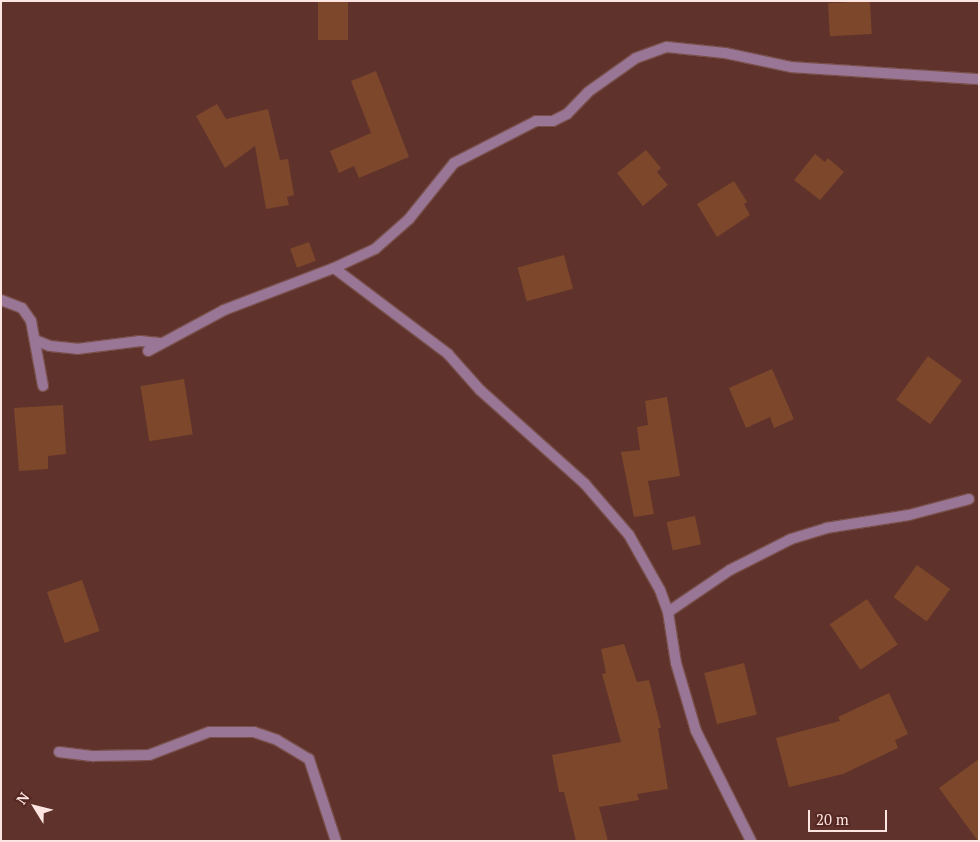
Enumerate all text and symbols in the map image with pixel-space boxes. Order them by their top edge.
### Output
north arrow [10,782,60,832]
text: N [12,788,33,808]
scale bar [810,800,889,832]
text: 20 m [816,809,849,829]

